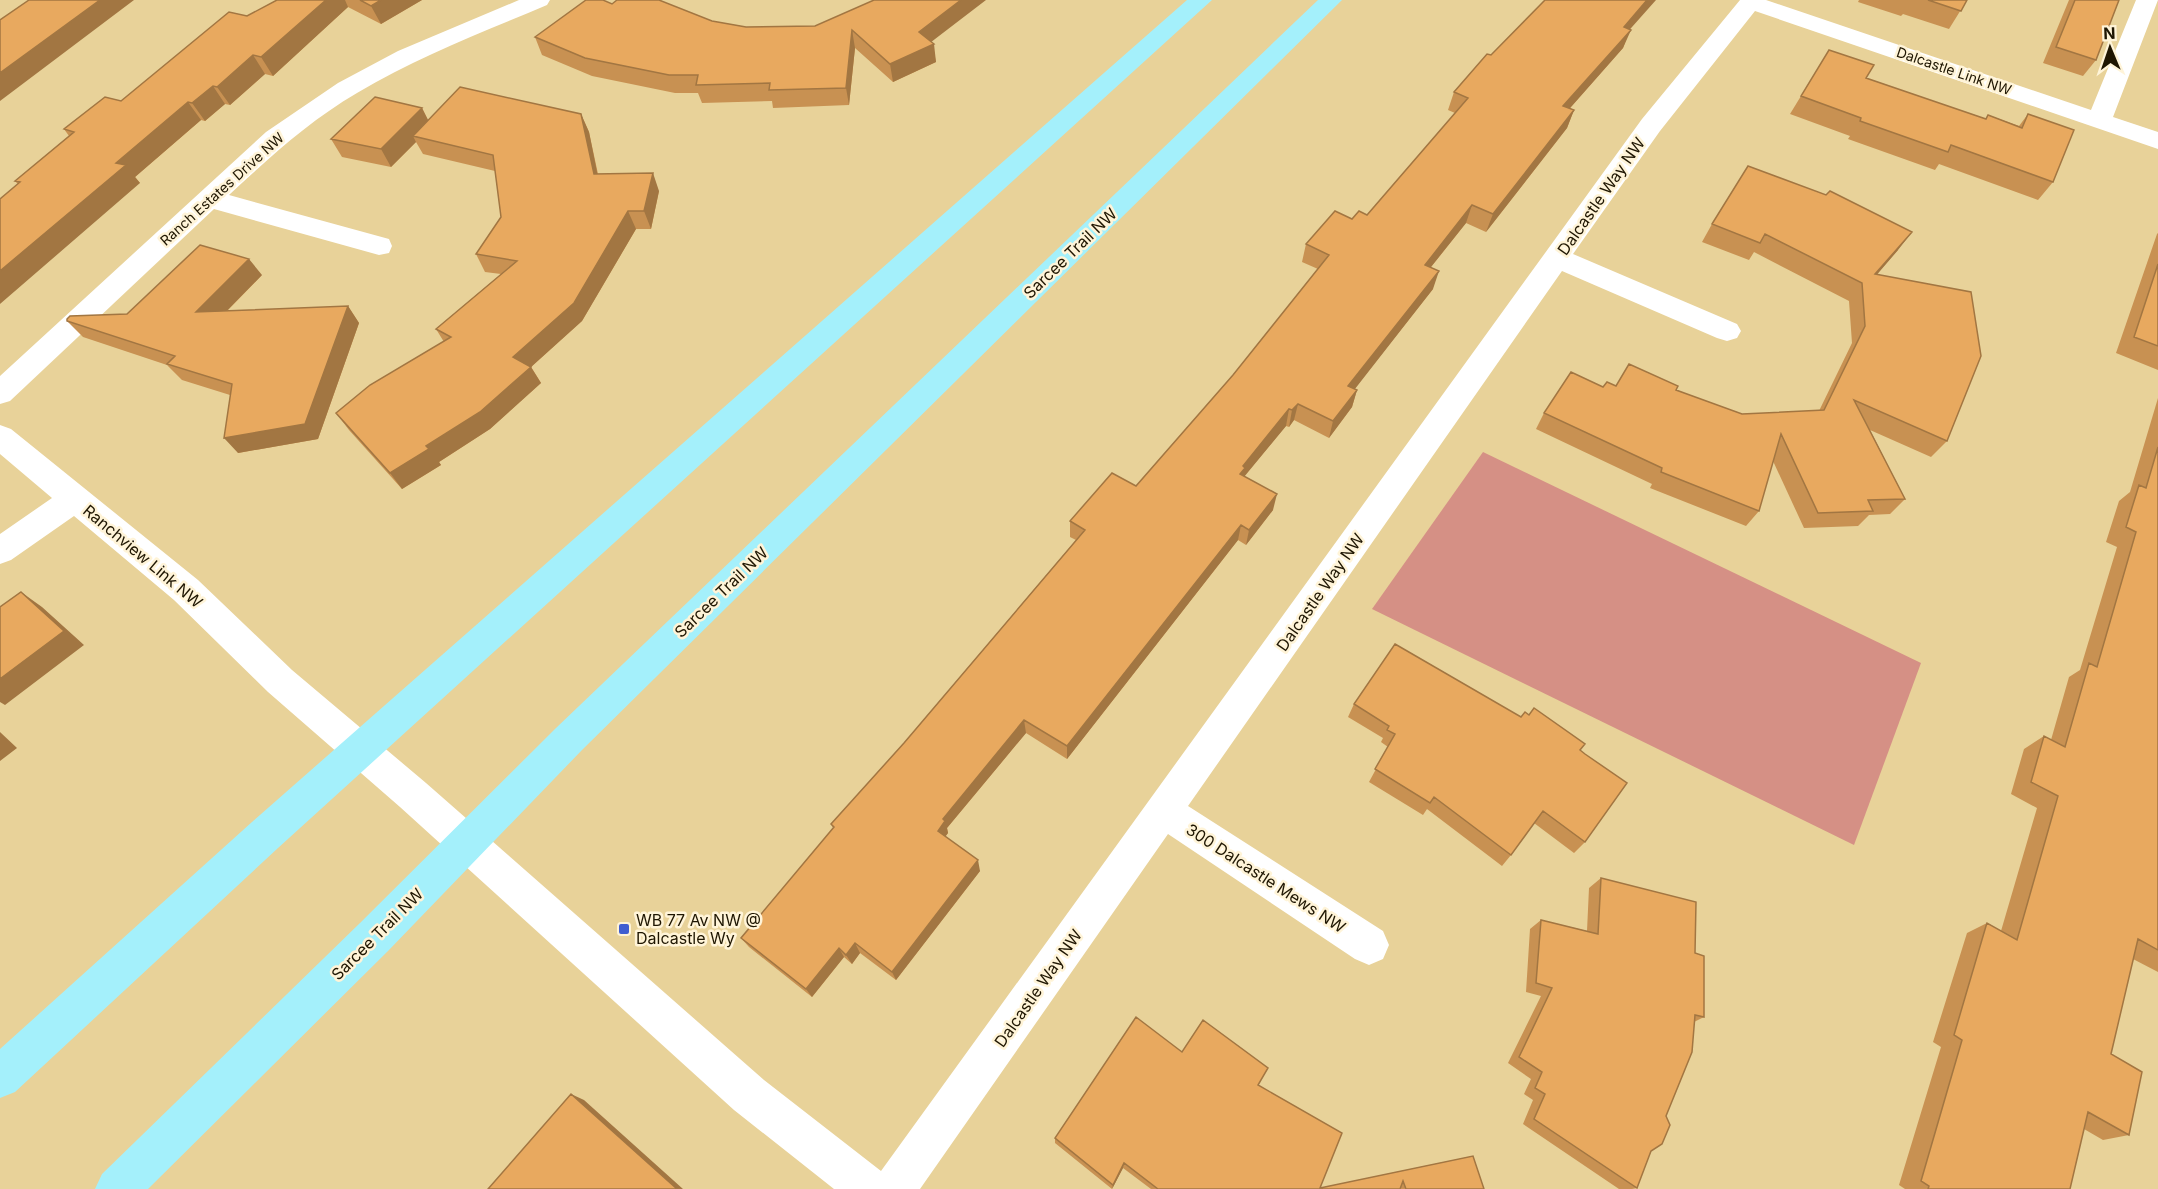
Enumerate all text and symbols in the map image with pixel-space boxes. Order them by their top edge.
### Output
north arrow [2080,18,2140,78]
text: N [2103,23,2116,43]
street label: Dalcastle Link NW [1894,43,2014,98]
street label: Ranch Estates Drive NW [156,128,287,249]
street label: Dalcastle Way NW [1553,133,1649,259]
street label: Sarcee Trail NW [1019,203,1121,303]
street label: Ranchview Link NW [79,500,207,612]
street label: Dalcastle Way NW [1272,529,1368,655]
street label: Sarcee Trail NW [670,542,772,642]
street label: 300 Dalcastle Mews NW [1183,819,1350,937]
street label: Sarcee Trail NW [327,884,427,984]
place label: WB 77 Av NW @ Dalcastle Wy [636,910,761,948]
marker: WB 77 Av NW @ Dalcastle Wy [617,922,631,936]
street label: Dalcastle Way NW [990,925,1086,1051]

